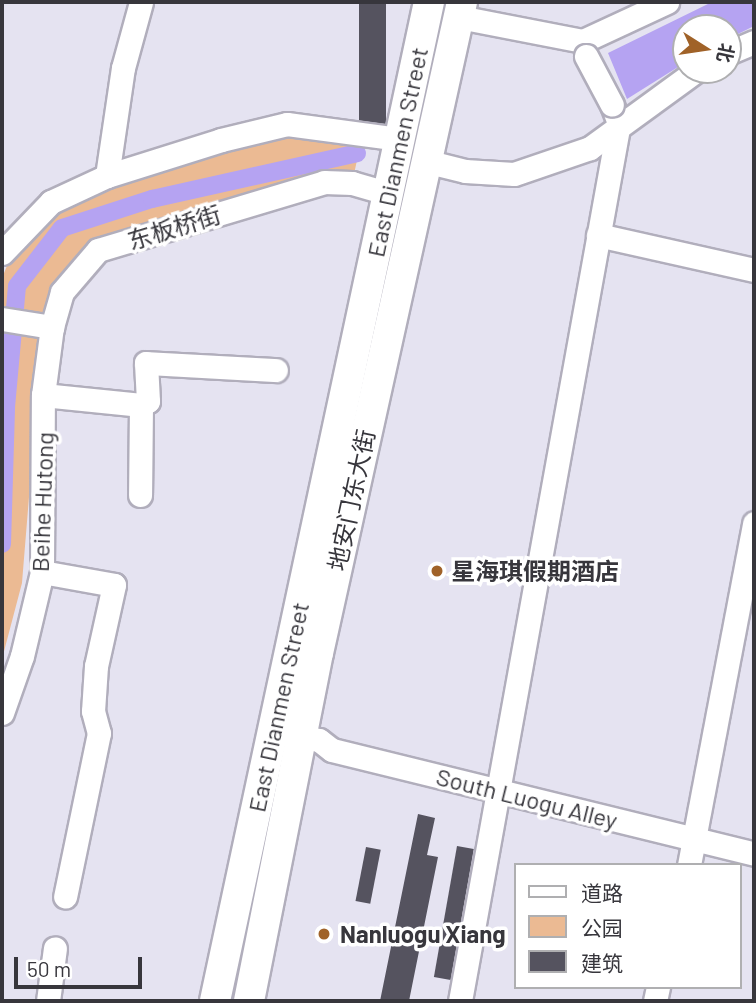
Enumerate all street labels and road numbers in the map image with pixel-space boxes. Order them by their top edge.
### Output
street label: East Dianmen Street [361,44,433,260]
street label: 东板桥街 [124,199,224,255]
street label: 地安门东大街 [322,427,380,573]
street label: Beihe Hutong [25,431,59,573]
street label: East Dianmen Street [242,599,314,815]
street label: South Luogu Alley [433,762,621,834]

